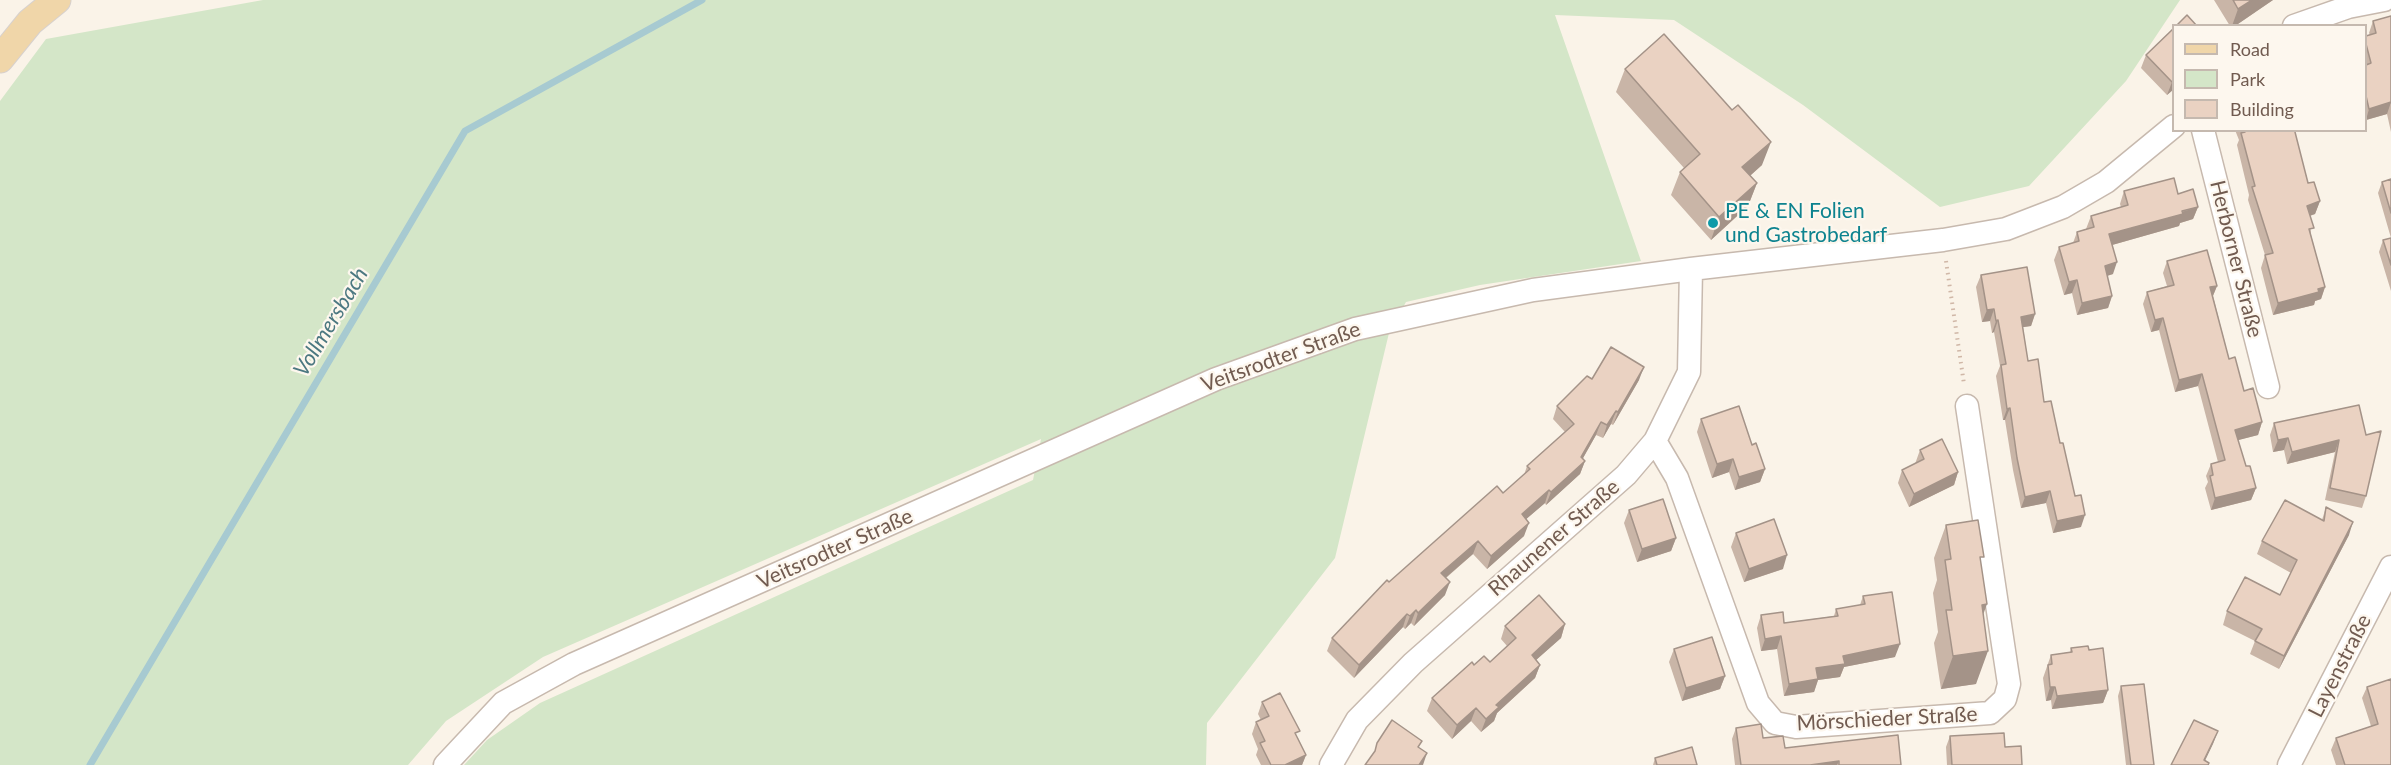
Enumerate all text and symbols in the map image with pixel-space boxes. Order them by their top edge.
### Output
legend [2172,24,2367,132]
text: Road [2230,38,2270,60]
text: Park [2230,68,2265,90]
text: Building [2230,98,2294,120]
street label: Herborner Straße [2204,178,2268,340]
place label: PE & EN Folien und Gastrobedarf [1725,198,1887,248]
marker: PE & EN Folien und Gastrobedarf [1706,216,1720,230]
water label: Vollmersbach [288,263,374,381]
street label: Veitsrodter Straße [1198,317,1364,397]
street label: Rhaunener Straße [1483,474,1625,602]
street label: Veitsrodter Straße [753,503,917,595]
street label: Layenstraße [2303,610,2377,722]
street label: Mörschieder Straße [1796,702,1978,736]

